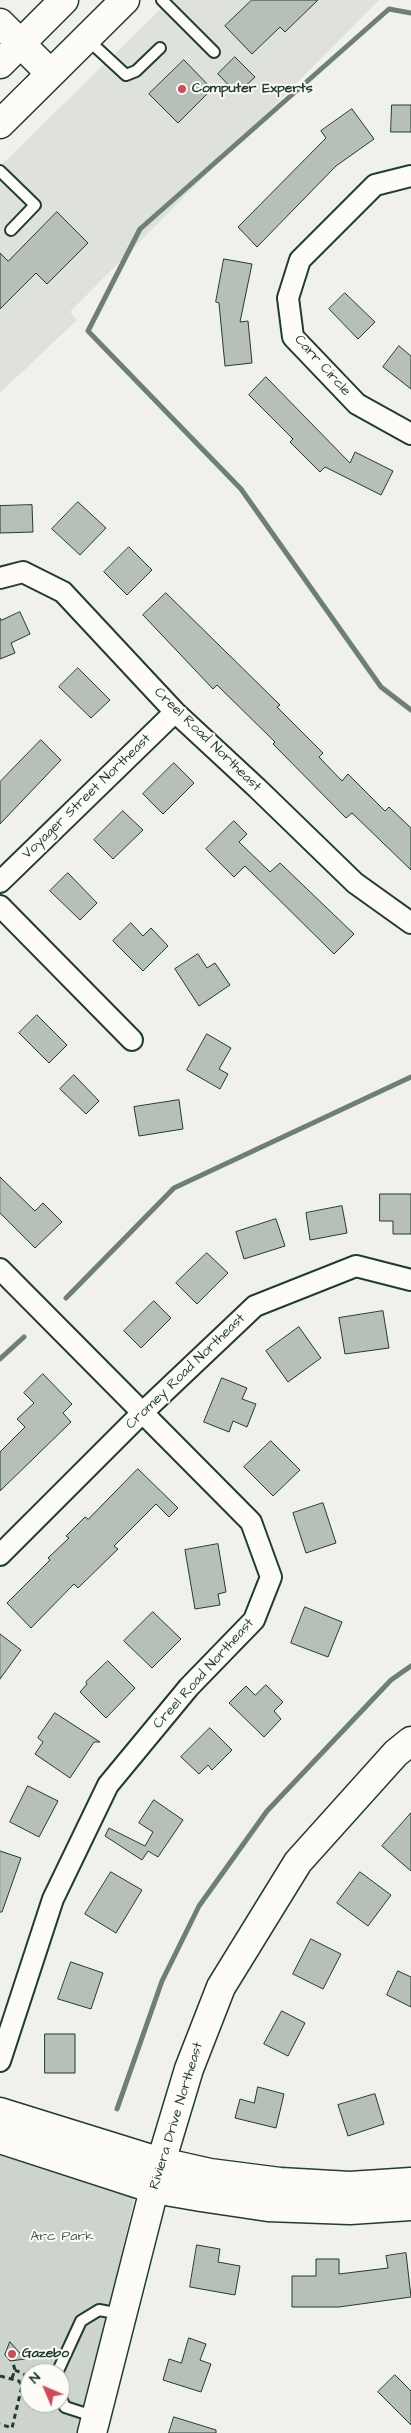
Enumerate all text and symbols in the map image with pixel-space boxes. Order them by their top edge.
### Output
place label: Computer Experts [192,81,313,97]
marker: Computer Experts [176,83,188,95]
street label: Carr Circle [290,332,354,400]
street label: Creel Road Northeast [150,684,264,796]
street label: Voyager Street Northeast [19,731,155,863]
street label: Cromey Road Northeast [123,1311,249,1433]
street label: Creel Road Northeast [150,1615,258,1733]
street label: Riviera Drive Northeast [147,2040,207,2192]
park label: Arc Park [30,2229,94,2245]
place label: Gazebo [22,2346,69,2362]
marker: Gazebo [6,2348,18,2360]
north arrow [20,2363,70,2413]
text: N [25,2368,45,2388]

